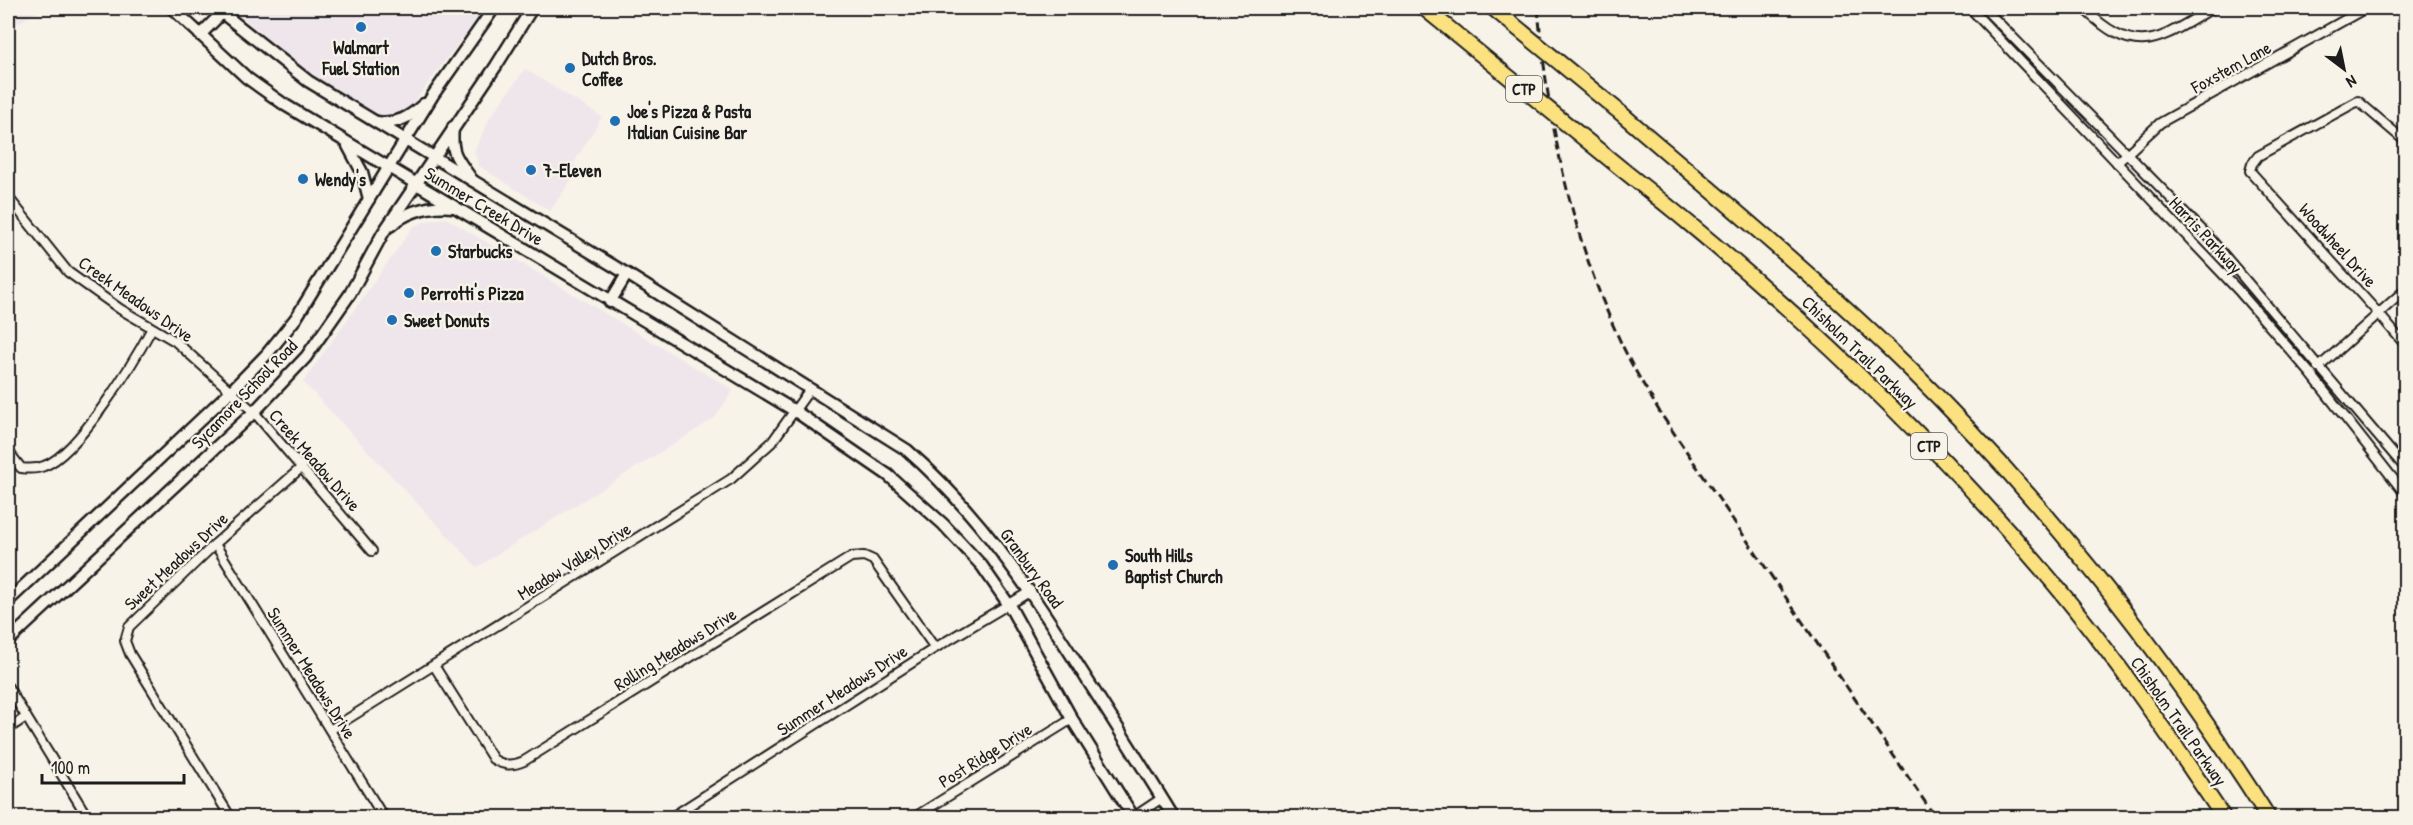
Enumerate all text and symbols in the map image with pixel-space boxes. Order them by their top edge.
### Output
marker: Walmart Fuel Station [354,20,368,34]
place label: Walmart Fuel Station [321,35,400,81]
street label: Foxstem Lane [2186,35,2275,100]
north arrow [2314,39,2374,99]
place label: Dutch Bros. Coffee [582,46,657,92]
marker: Dutch Bros. Coffee [563,61,577,75]
text: N [2342,70,2361,94]
road number: CTP [1506,76,1542,102]
place label: Joe's Pizza & Pasta Italian Cuisine Bar [627,99,752,145]
marker: Joe's Pizza & Pasta Italian Cuisine Bar [608,114,622,128]
place label: 7-Eleven [542,158,602,183]
street label: Summer Creek Drive [420,161,548,251]
marker: 7-Eleven [524,163,538,177]
place label: Wendy's [315,167,366,193]
marker: Wendy's [296,172,310,186]
street label: Harris Parkway [2164,191,2249,279]
street label: Woodwheel Drive [2293,197,2383,293]
place label: Starbucks [448,239,513,264]
marker: Starbucks [429,244,443,258]
street label: Creek Meadows Drive [73,250,199,348]
place label: Perrotti's Pizza [421,281,524,306]
marker: Perrotti's Pizza [402,286,416,300]
street label: Chisholm Trail Parkway [1796,290,1924,414]
place label: Sweet Donuts [404,308,490,333]
marker: Sweet Donuts [385,313,399,327]
street label: Sycamore School Road [185,334,303,454]
street label: Creek Meadow Drive [263,403,367,517]
road number: CTP [1911,433,1947,459]
street label: Sweet Meadows Drive [119,506,233,616]
street label: Meadow Valley Drive [513,516,635,606]
street label: Granbury Road [994,523,1070,613]
place label: South Hills Baptist Church [1125,543,1223,590]
marker: South Hills Baptist Church [1106,558,1120,572]
street label: Rolling Meadows Drive [609,601,741,697]
street label: Summer Meadows Drive [261,602,363,744]
street label: Summer Meadows Drive [772,638,912,742]
street label: Chisholm Trail Parkway [2125,651,2233,791]
street label: Post Ridge Drive [934,716,1036,794]
scale bar [42,747,184,785]
text: 100 m [51,755,90,780]

